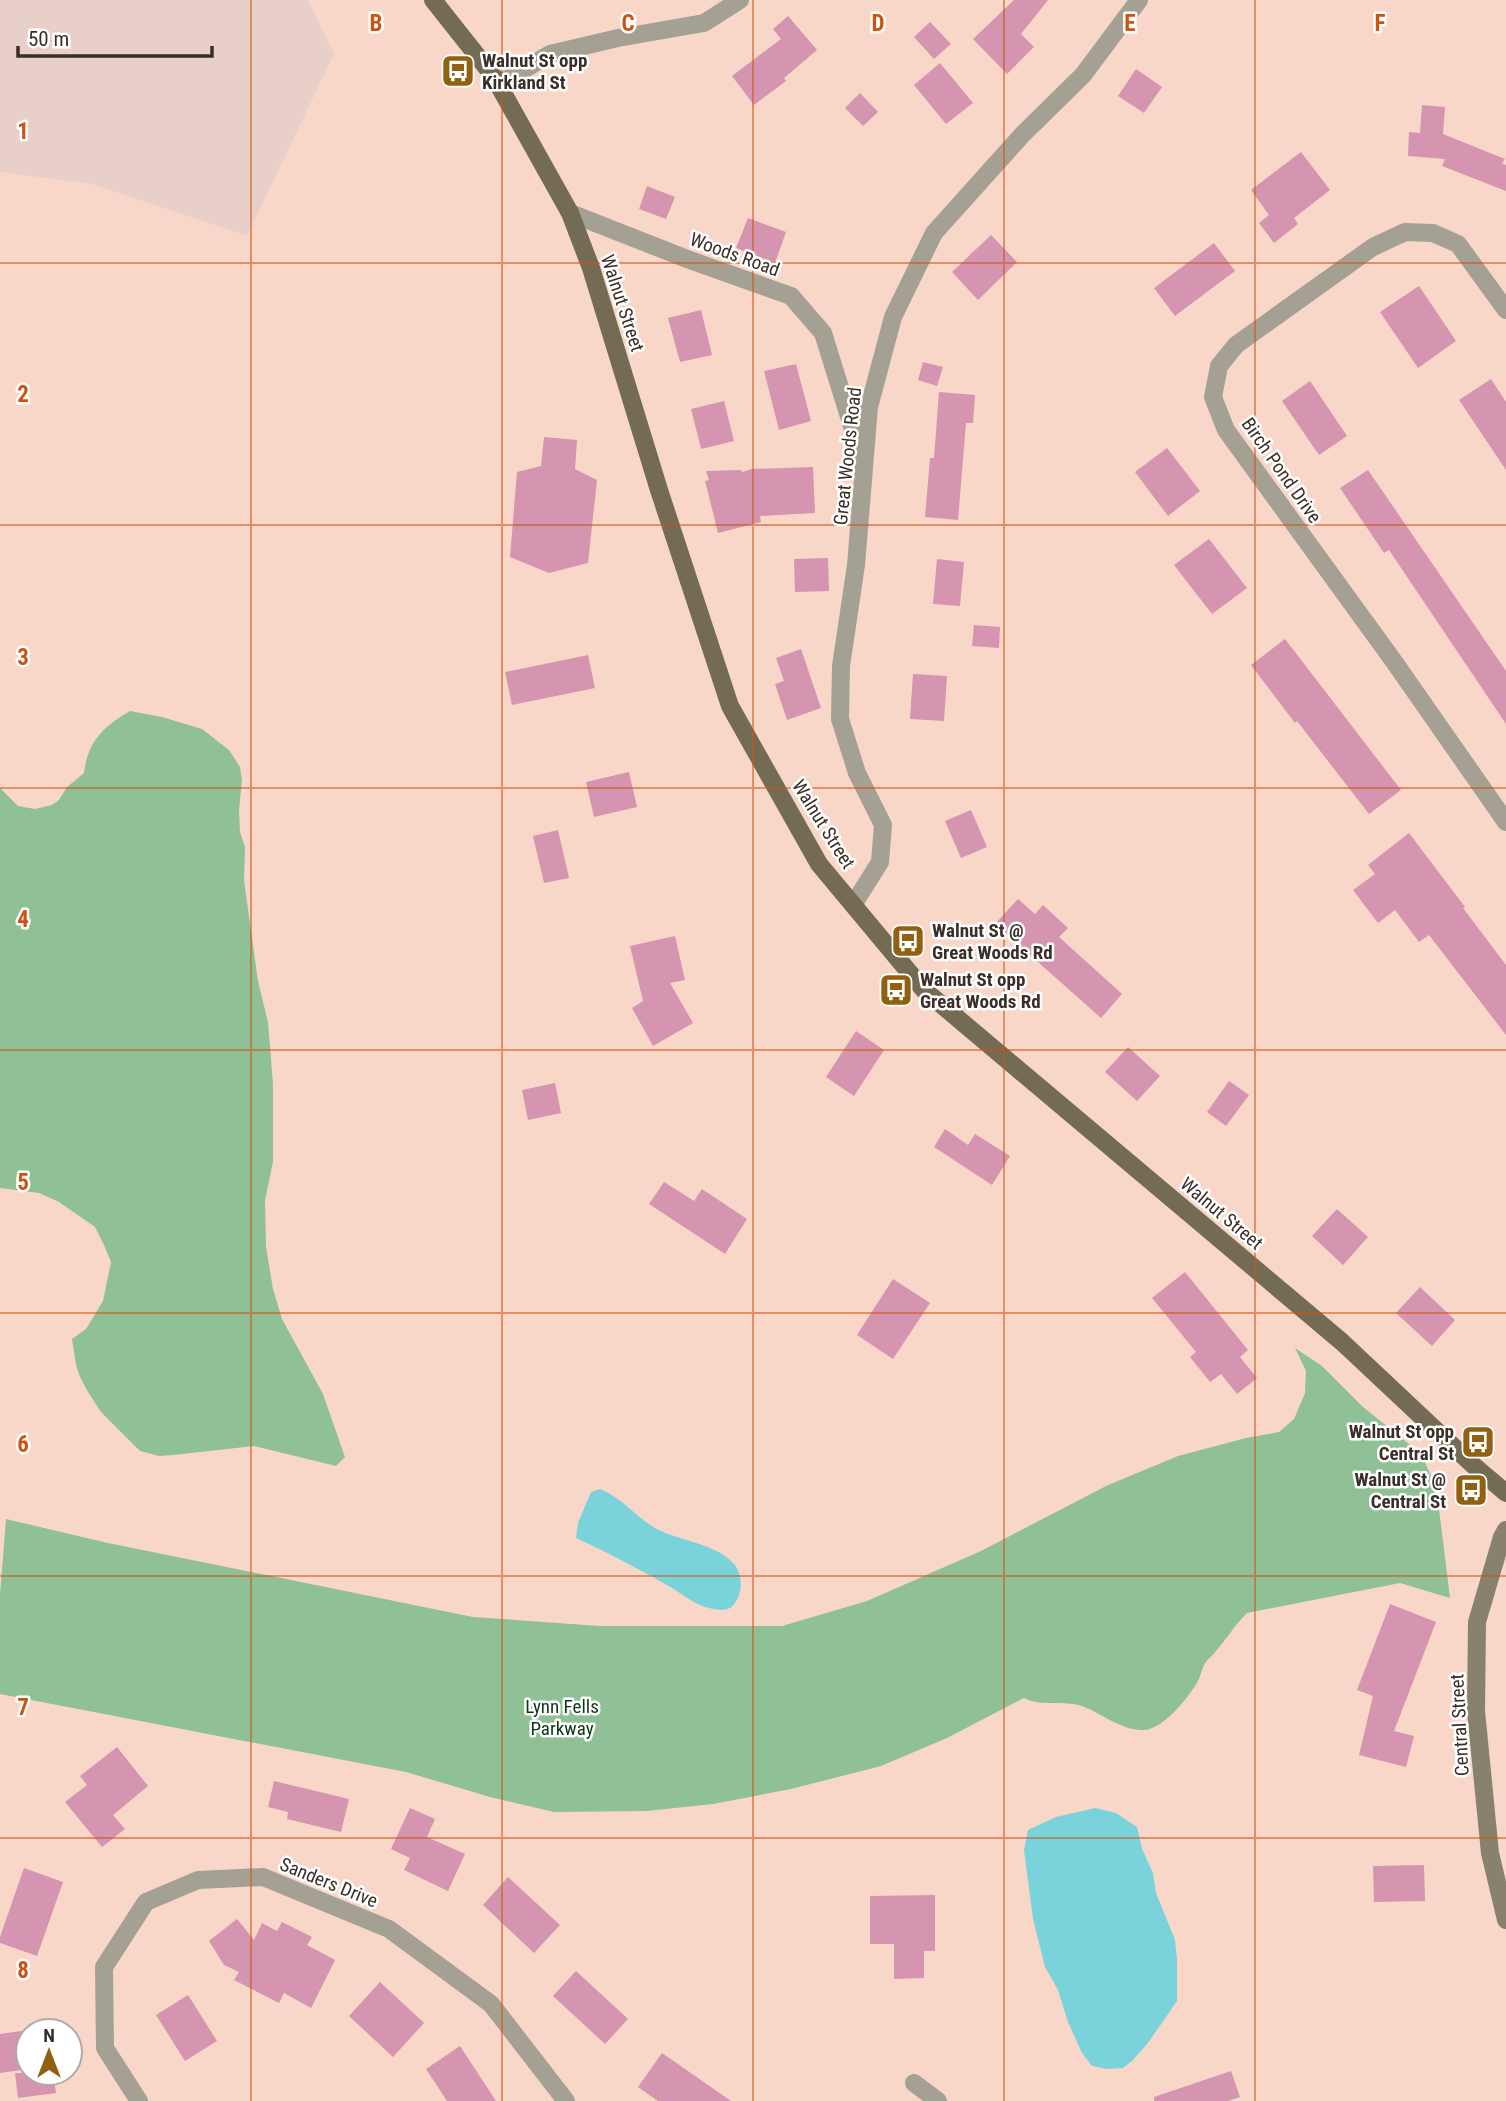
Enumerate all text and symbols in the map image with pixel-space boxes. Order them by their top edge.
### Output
text: B [370,10,382,37]
text: C [621,10,635,37]
text: D [872,10,885,37]
text: E [1124,10,1136,37]
text: F [1375,10,1386,37]
scale bar [18,14,212,58]
text: 50 m [28,27,69,51]
place label: Walnut St opp Kirkland St [482,49,587,94]
bus stop icon: Walnut St opp Kirkland St [439,52,477,90]
text: 1 [17,118,29,145]
street label: Woods Road [687,228,783,281]
street label: Walnut Street [596,252,649,355]
text: 2 [17,381,29,408]
street label: Great Woods Road [829,386,866,526]
street label: Birch Pond Drive [1237,413,1326,528]
text: 3 [17,644,29,671]
street label: Walnut Street [787,776,860,873]
text: 4 [17,906,29,933]
place label: Walnut St @ Great Woods Rd [932,919,1053,964]
bus stop icon: Walnut St @ Great Woods Rd [889,922,927,960]
place label: Walnut St opp Great Woods Rd [920,968,1041,1013]
bus stop icon: Walnut St opp Great Woods Rd [877,971,915,1009]
text: 5 [17,1169,29,1196]
street label: Walnut Street [1176,1172,1268,1255]
place label: Walnut St opp Central St [1349,1420,1454,1465]
bus stop icon: Walnut St opp Central St [1459,1423,1497,1461]
text: 6 [17,1431,29,1458]
place label: Walnut St @ Central St [1354,1468,1446,1513]
bus stop icon: Walnut St @ Central St [1452,1471,1490,1509]
street label: Central Street [1445,1673,1474,1777]
text: 7 [17,1694,29,1721]
park label: Lynn Fells Parkway [525,1695,599,1740]
street label: Sanders Drive [277,1852,381,1912]
text: 8 [17,1957,29,1984]
north arrow [14,2017,84,2087]
text: N [43,2024,55,2047]

